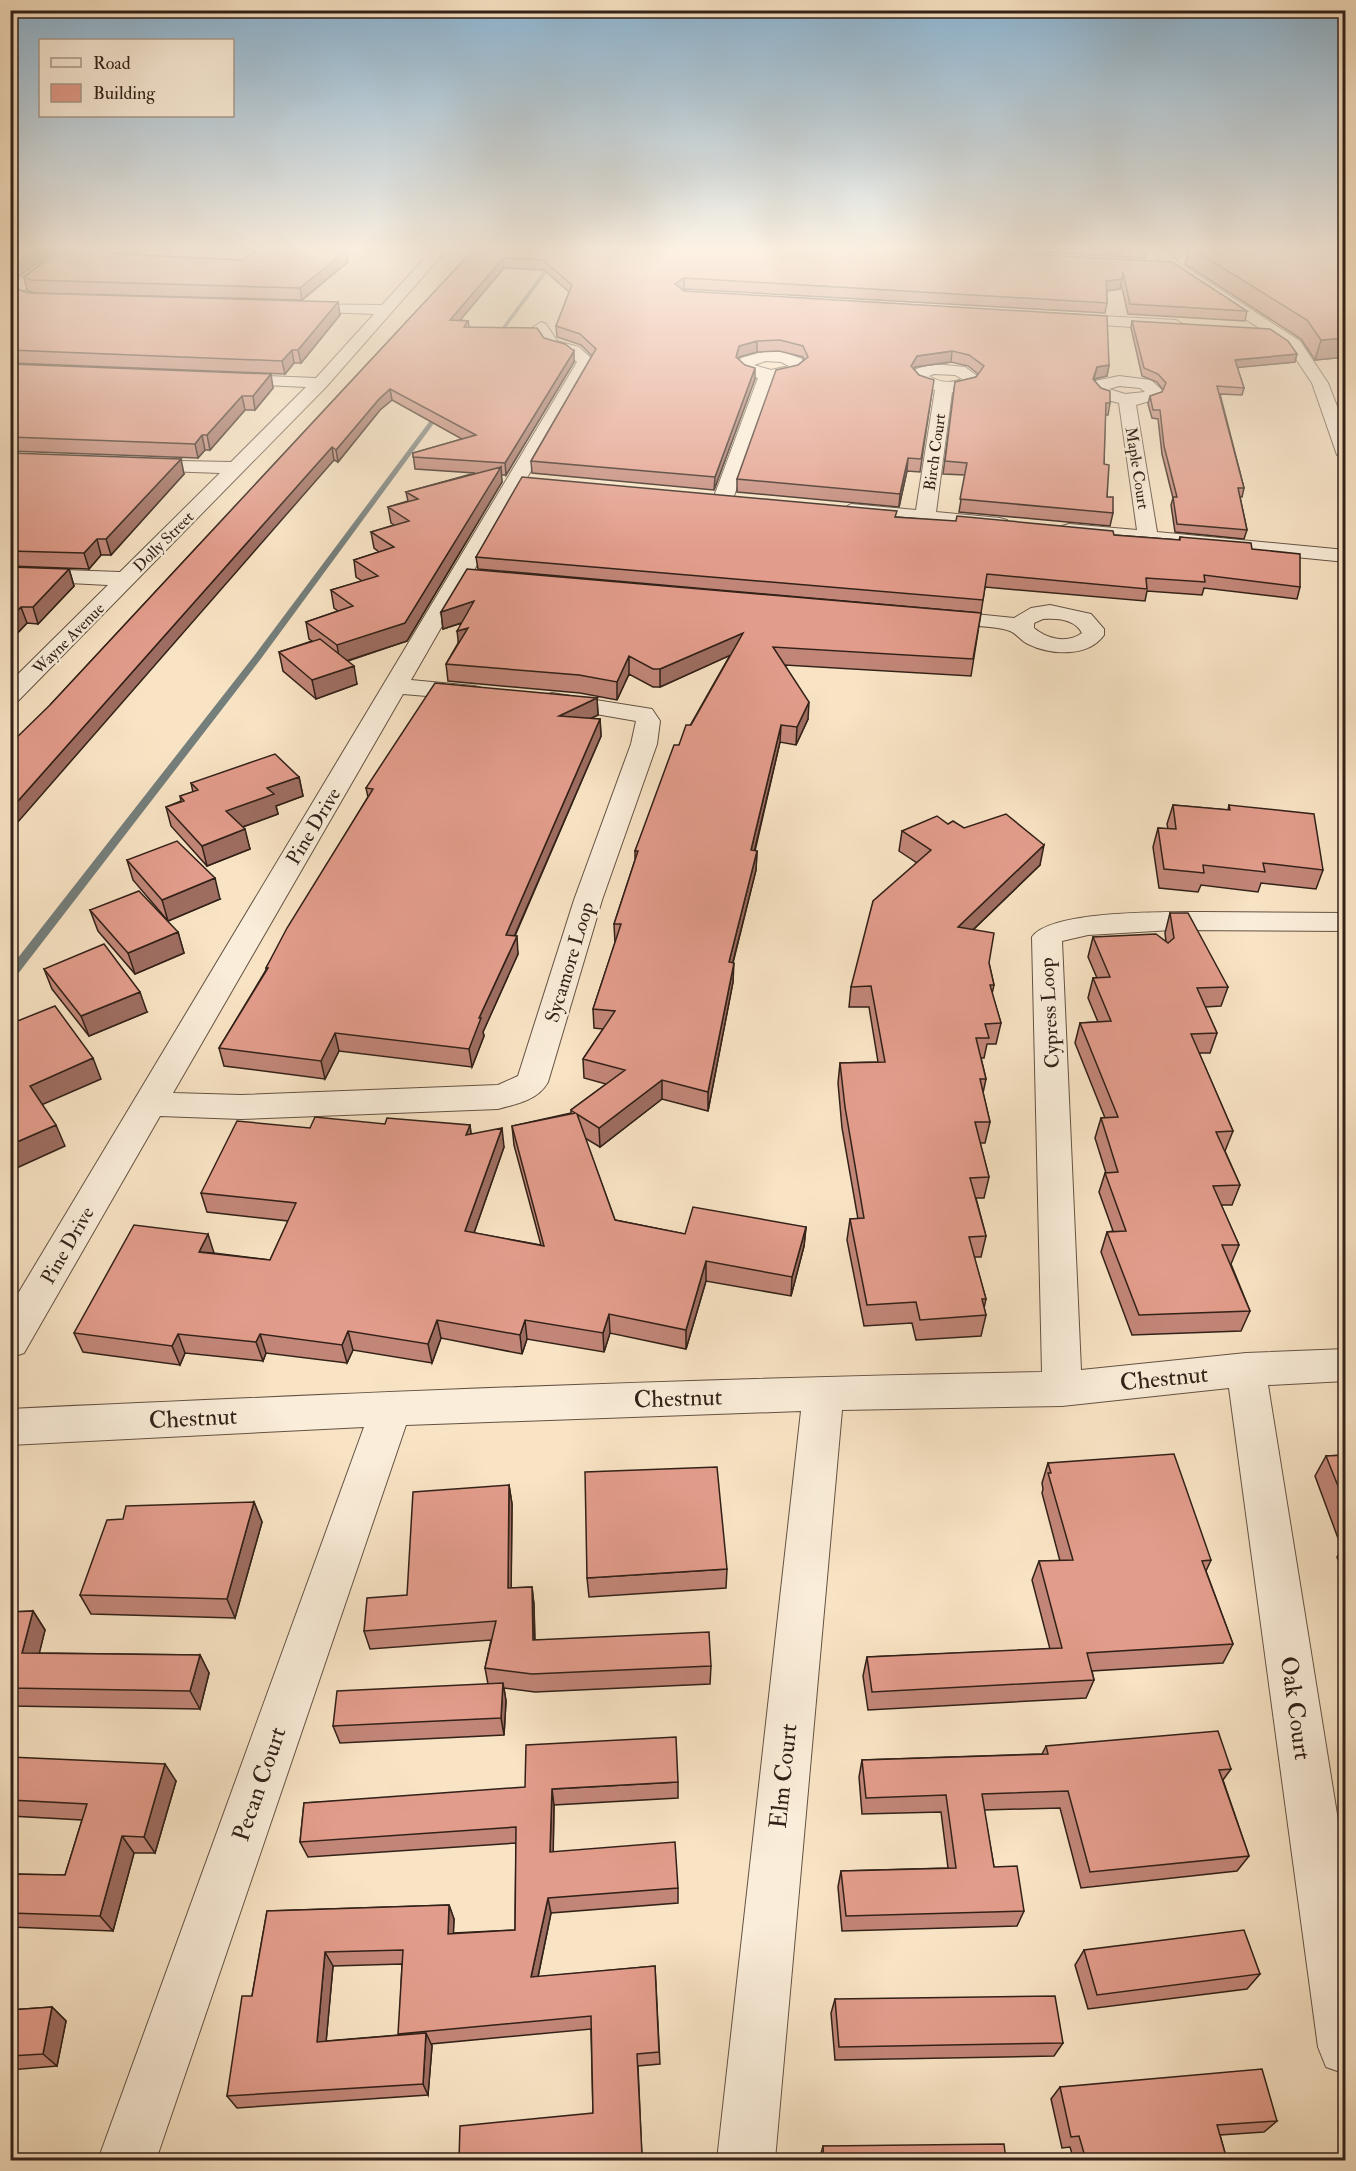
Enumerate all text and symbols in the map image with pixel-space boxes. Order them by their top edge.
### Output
legend [39,39,234,117]
text: Road [93,52,131,75]
text: Building [93,82,156,105]
street label: Birch Court [920,412,950,492]
street label: Maple Court [1120,426,1153,511]
street label: Dolly Street [129,507,198,576]
street label: Wayne Avenue [28,599,109,679]
street label: Pine Drive [281,783,346,869]
street label: Sycamore Loop [539,899,601,1026]
street label: Cypress Loop [1034,957,1066,1069]
street label: Pine Drive [35,1202,100,1289]
street label: Chestnut [1118,1358,1210,1399]
street label: Chestnut [633,1381,723,1416]
street label: Chestnut [148,1401,238,1436]
street label: Oak Court [1273,1654,1318,1762]
street label: Elm Court [763,1722,804,1830]
street label: Pecan Court [225,1723,294,1845]

